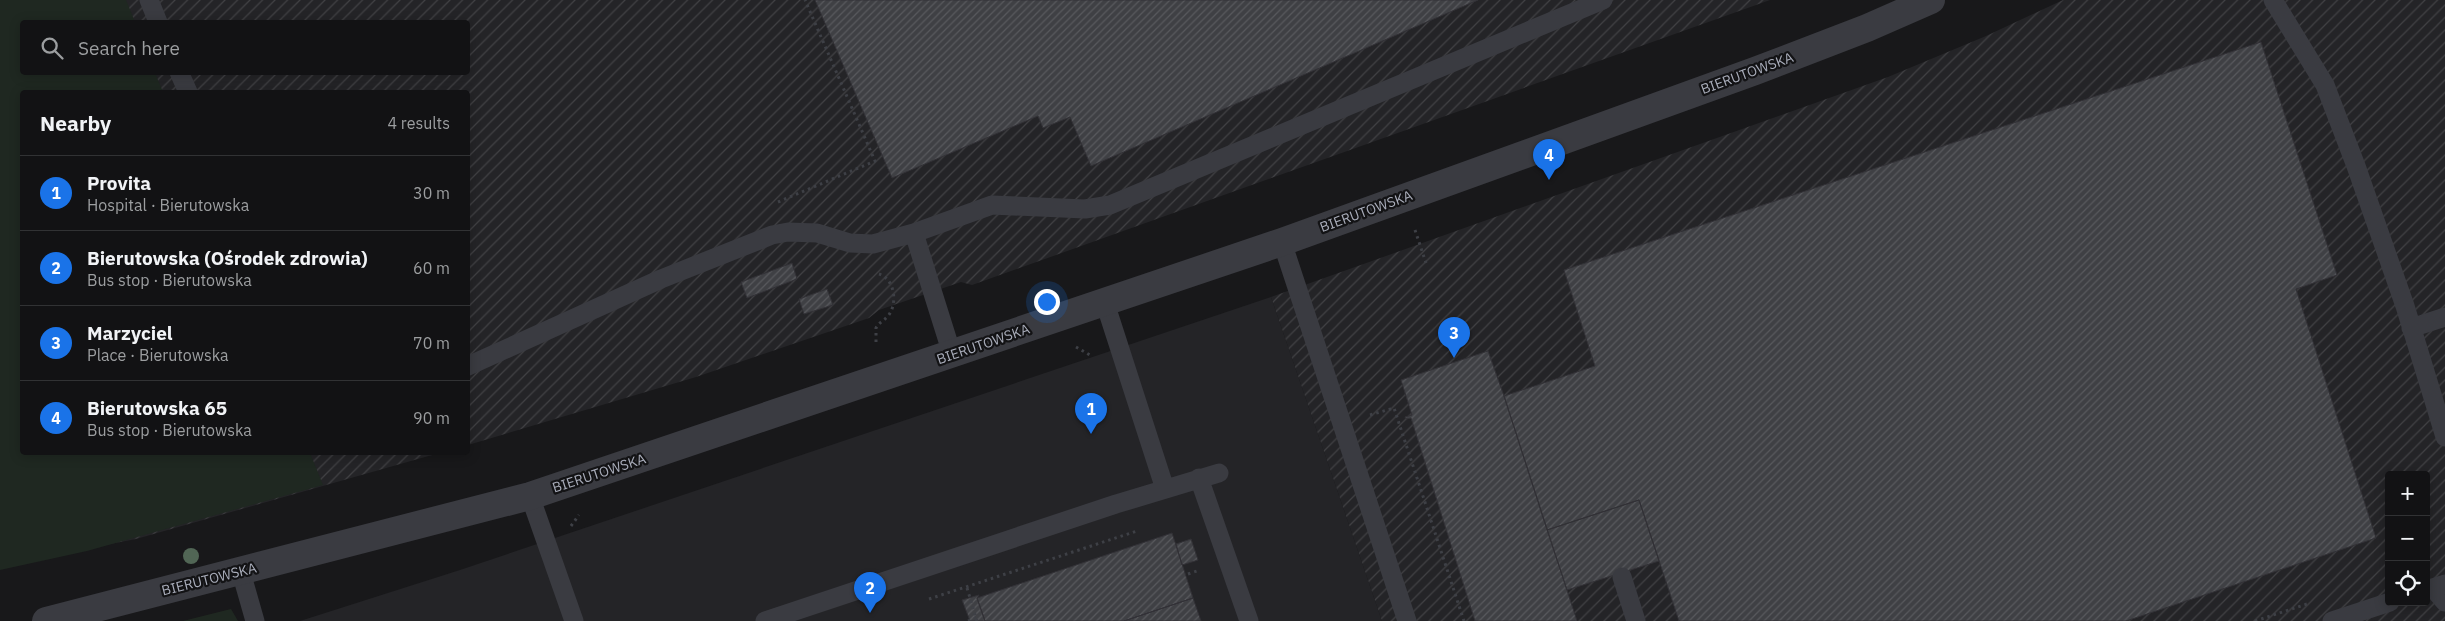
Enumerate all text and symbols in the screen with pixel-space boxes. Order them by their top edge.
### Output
search box [20,20,470,75]
icon: search [38,34,66,62]
text: Search here [78,36,180,60]
street label: BIERUTOWSKA [1698,48,1796,98]
text: Nearby [40,109,111,137]
text: 4 results [387,113,450,133]
pin: 4 [1533,139,1565,180]
text: Provita [87,171,151,195]
text: 1 [51,183,61,203]
text: 30 m [413,183,450,203]
street label: BIERUTOWSKA [1317,186,1415,236]
text: Hospital · Bierutowska [87,195,249,215]
text: Bierutowska (Ośrodek zdrowia) [87,246,368,270]
text: 2 [51,258,61,278]
text: 60 m [413,258,450,278]
text: Bus stop · Bierutowska [87,270,252,290]
your location [1034,289,1060,315]
pin: 3 [1438,317,1470,358]
street label: BIERUTOWSKA [934,320,1032,368]
text: Marzyciel [87,321,173,345]
text: 3 [51,333,61,353]
text: 70 m [413,333,450,353]
text: Place · Bierutowska [87,345,229,365]
pin: 1 [1075,393,1107,434]
text: Bierutowska 65 [87,396,227,420]
text: 4 [51,408,61,428]
text: 90 m [413,408,450,428]
text: Bus stop · Bierutowska [87,420,252,440]
street label: BIERUTOWSKA [550,449,648,497]
map controls [2385,471,2430,606]
button: + [2385,471,2430,516]
button: − [2385,516,2430,561]
street label: BIERUTOWSKA [160,558,258,600]
button: locate [2385,561,2430,606]
pin: 2 [854,572,886,613]

